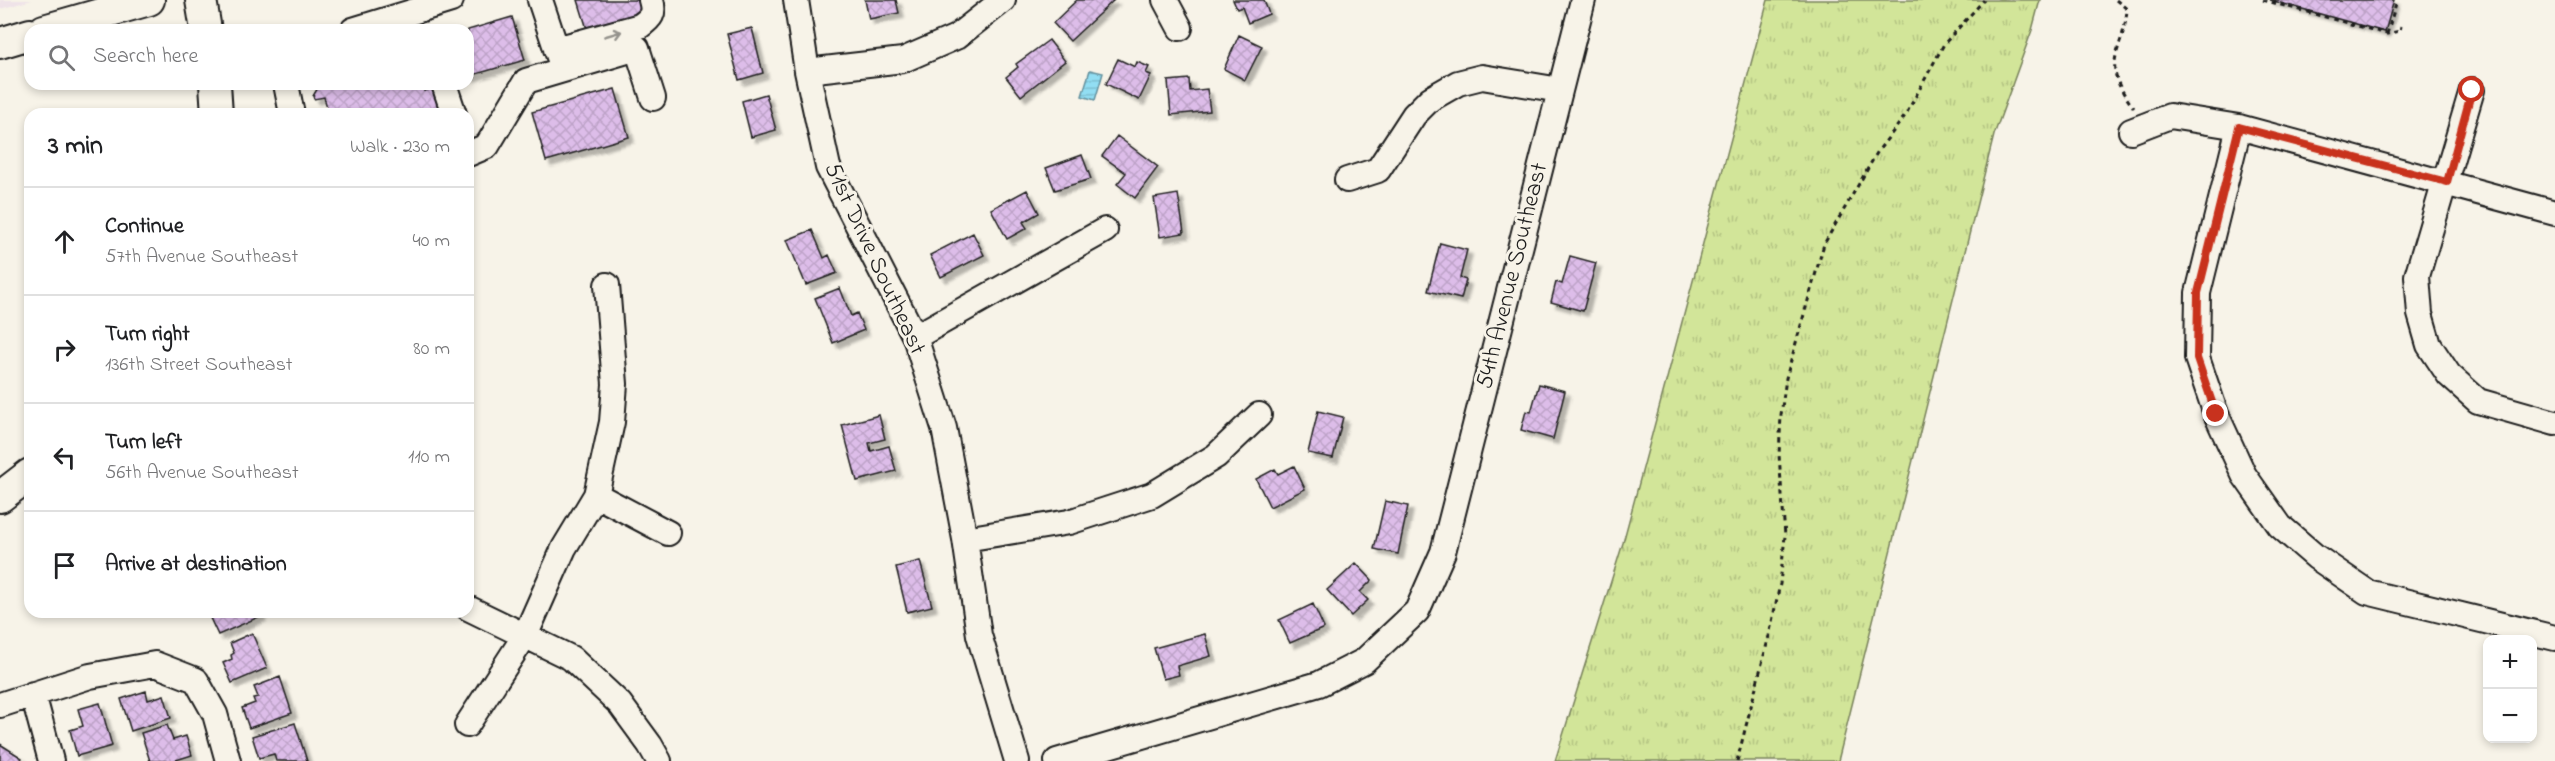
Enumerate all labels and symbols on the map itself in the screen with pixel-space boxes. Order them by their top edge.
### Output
one-way arrow [603,28,622,39]
route start [2458,76,2484,102]
street label: 51st Drive Southeast [814,157,934,361]
street label: 54th Avenue Southeast [1468,159,1558,393]
route end [2202,400,2228,426]

